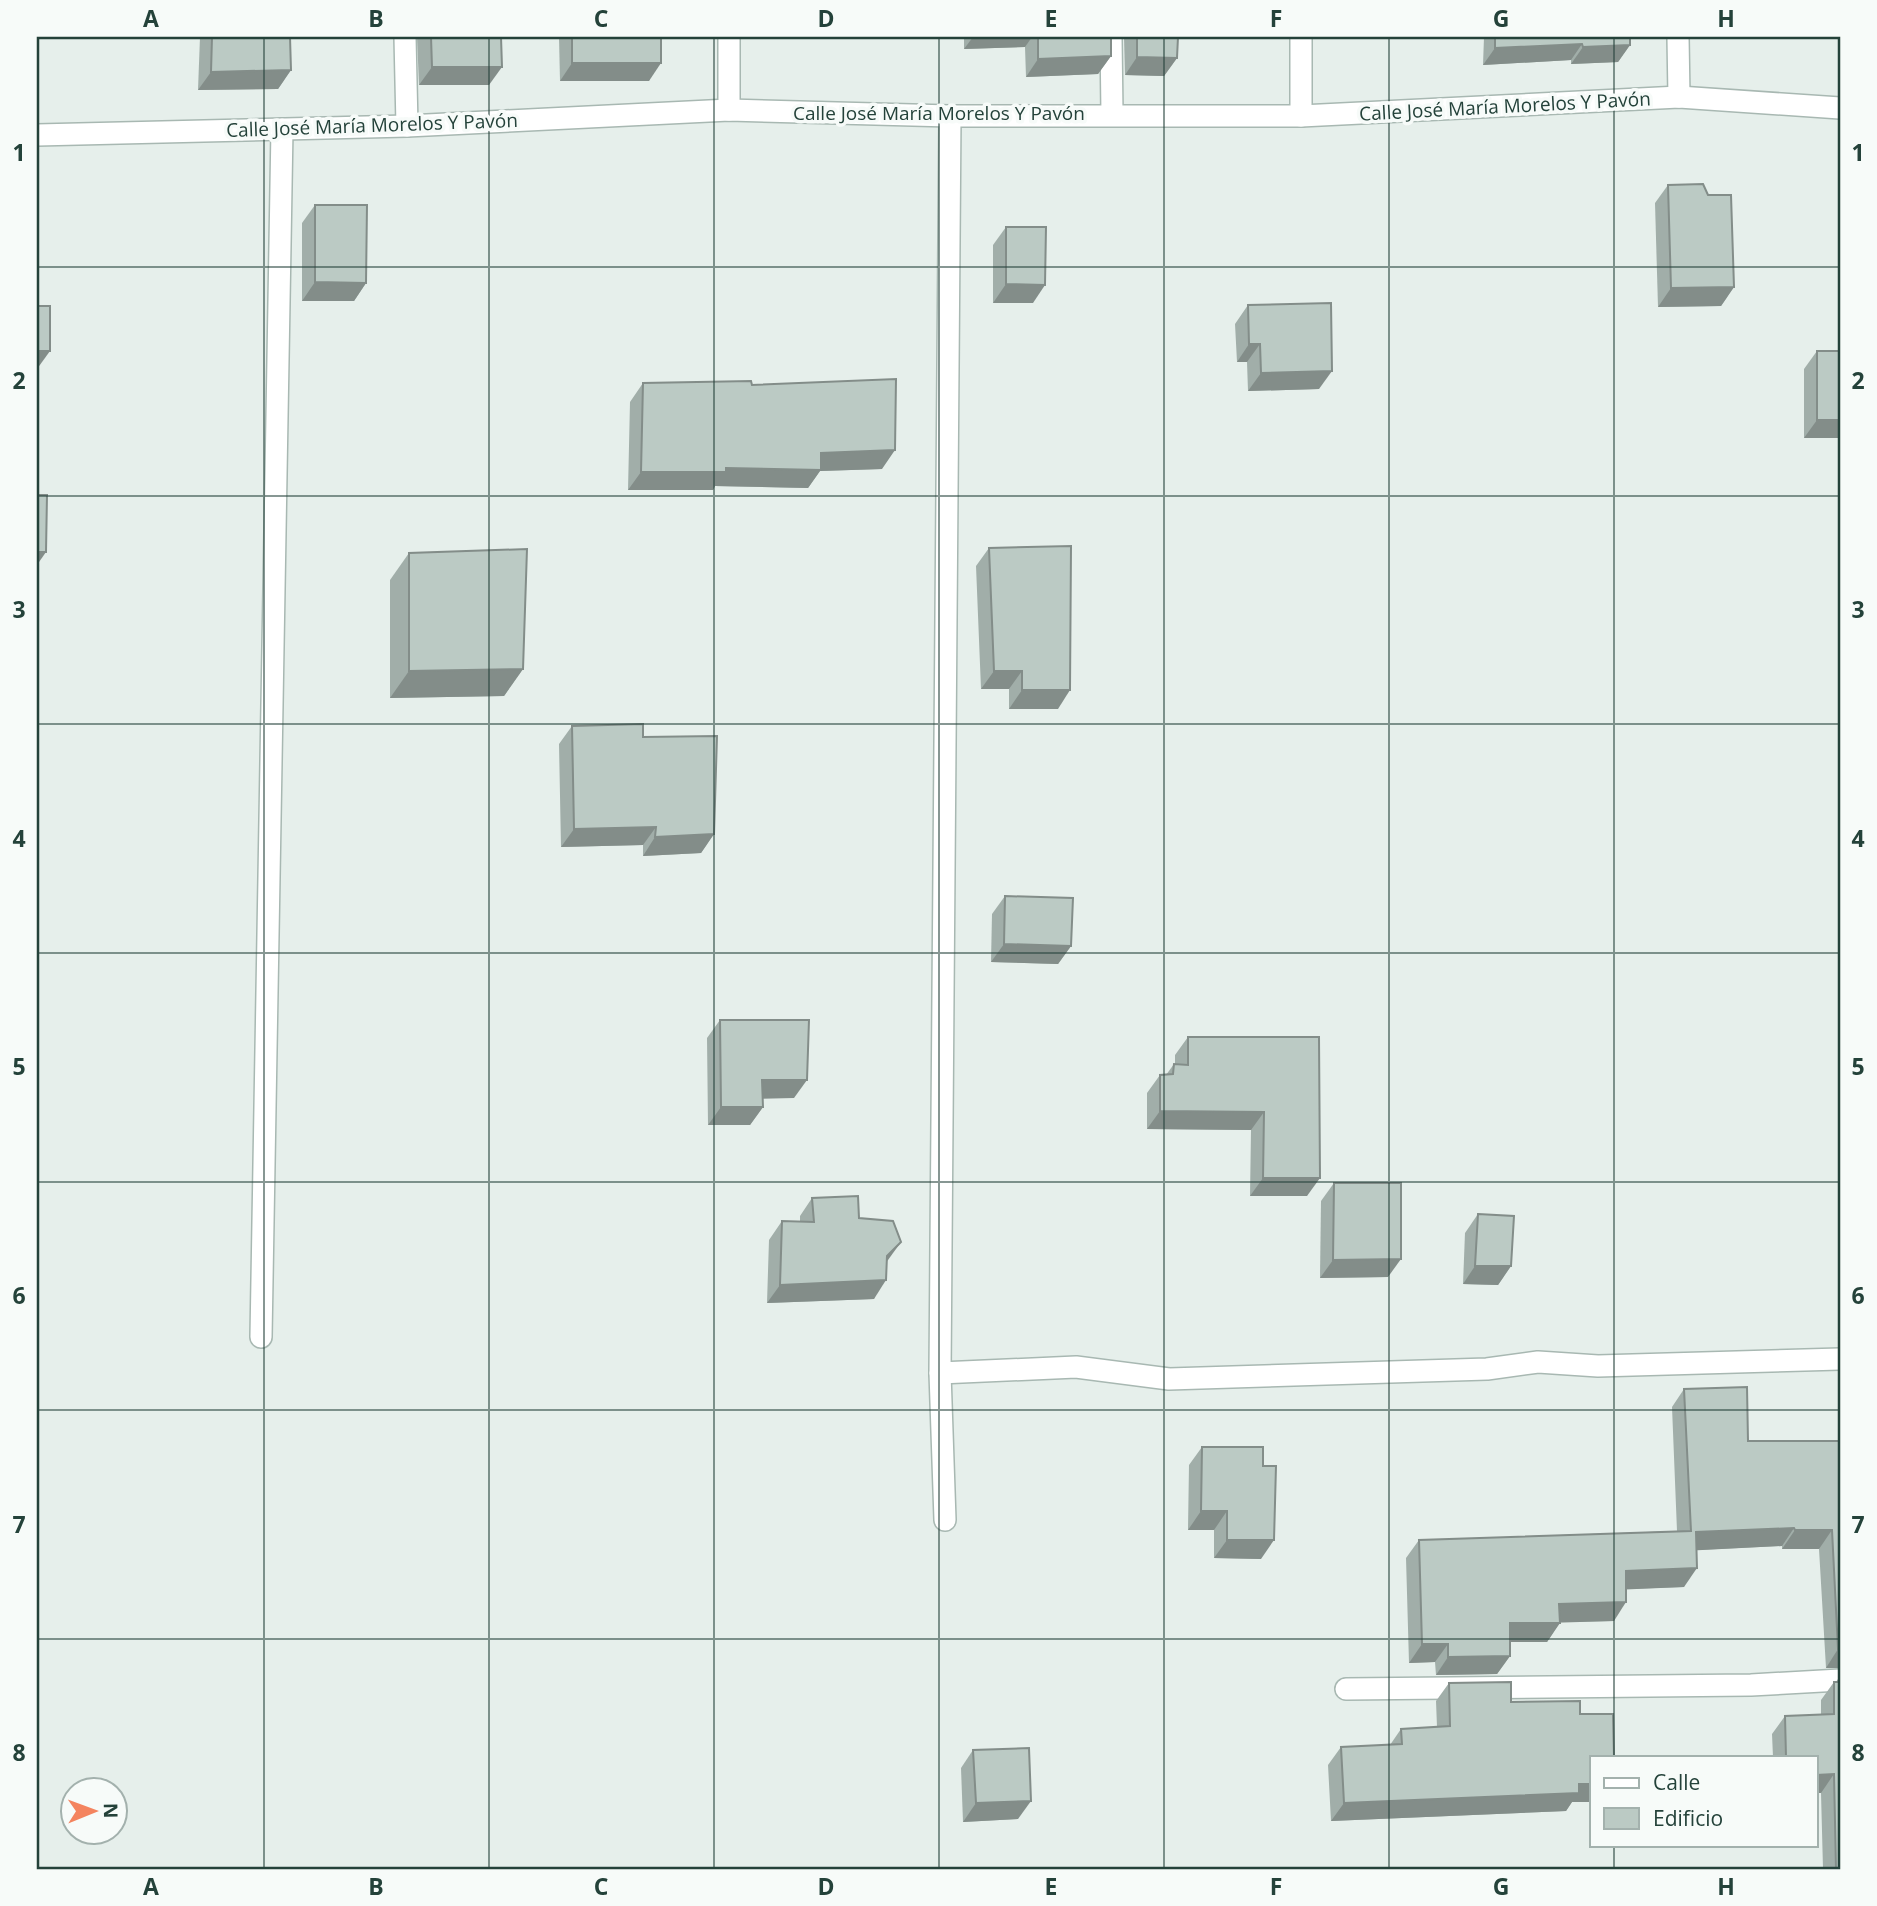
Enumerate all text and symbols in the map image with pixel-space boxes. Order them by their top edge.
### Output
text: A [143,2,159,34]
text: B [368,2,384,34]
text: C [594,2,608,34]
text: D [817,2,835,34]
text: E [1045,2,1057,34]
text: F [1270,2,1282,34]
text: G [1493,2,1509,34]
text: H [1717,2,1735,34]
street label: Calle José María Morelos Y Pavón [1359,85,1651,127]
street label: Calle José María Morelos Y Pavón [793,100,1085,126]
street label: Calle José María Morelos Y Pavón [226,107,518,143]
text: 1 [12,136,26,168]
text: 1 [1851,136,1865,168]
text: 2 [12,364,26,396]
text: 2 [1851,364,1865,396]
text: 3 [12,593,26,625]
text: 3 [1851,593,1865,625]
text: 4 [12,822,26,854]
text: 4 [1851,822,1865,854]
text: 5 [12,1050,26,1082]
text: 5 [1851,1050,1865,1082]
text: 6 [12,1279,26,1311]
text: 6 [1851,1279,1865,1311]
text: 7 [12,1508,26,1540]
text: 7 [1851,1508,1865,1540]
text: 8 [12,1736,26,1768]
text: 8 [1851,1736,1865,1768]
legend [1590,1756,1818,1846]
text: Calle [1653,1768,1700,1796]
north arrow [60,1776,130,1846]
text: N [98,1803,124,1819]
text: Edificio [1653,1804,1723,1832]
text: A [143,1870,159,1902]
text: B [368,1870,384,1902]
text: C [594,1870,608,1902]
text: D [817,1870,835,1902]
text: E [1045,1870,1057,1902]
text: F [1270,1870,1282,1902]
text: G [1493,1870,1509,1902]
text: H [1717,1870,1735,1902]

